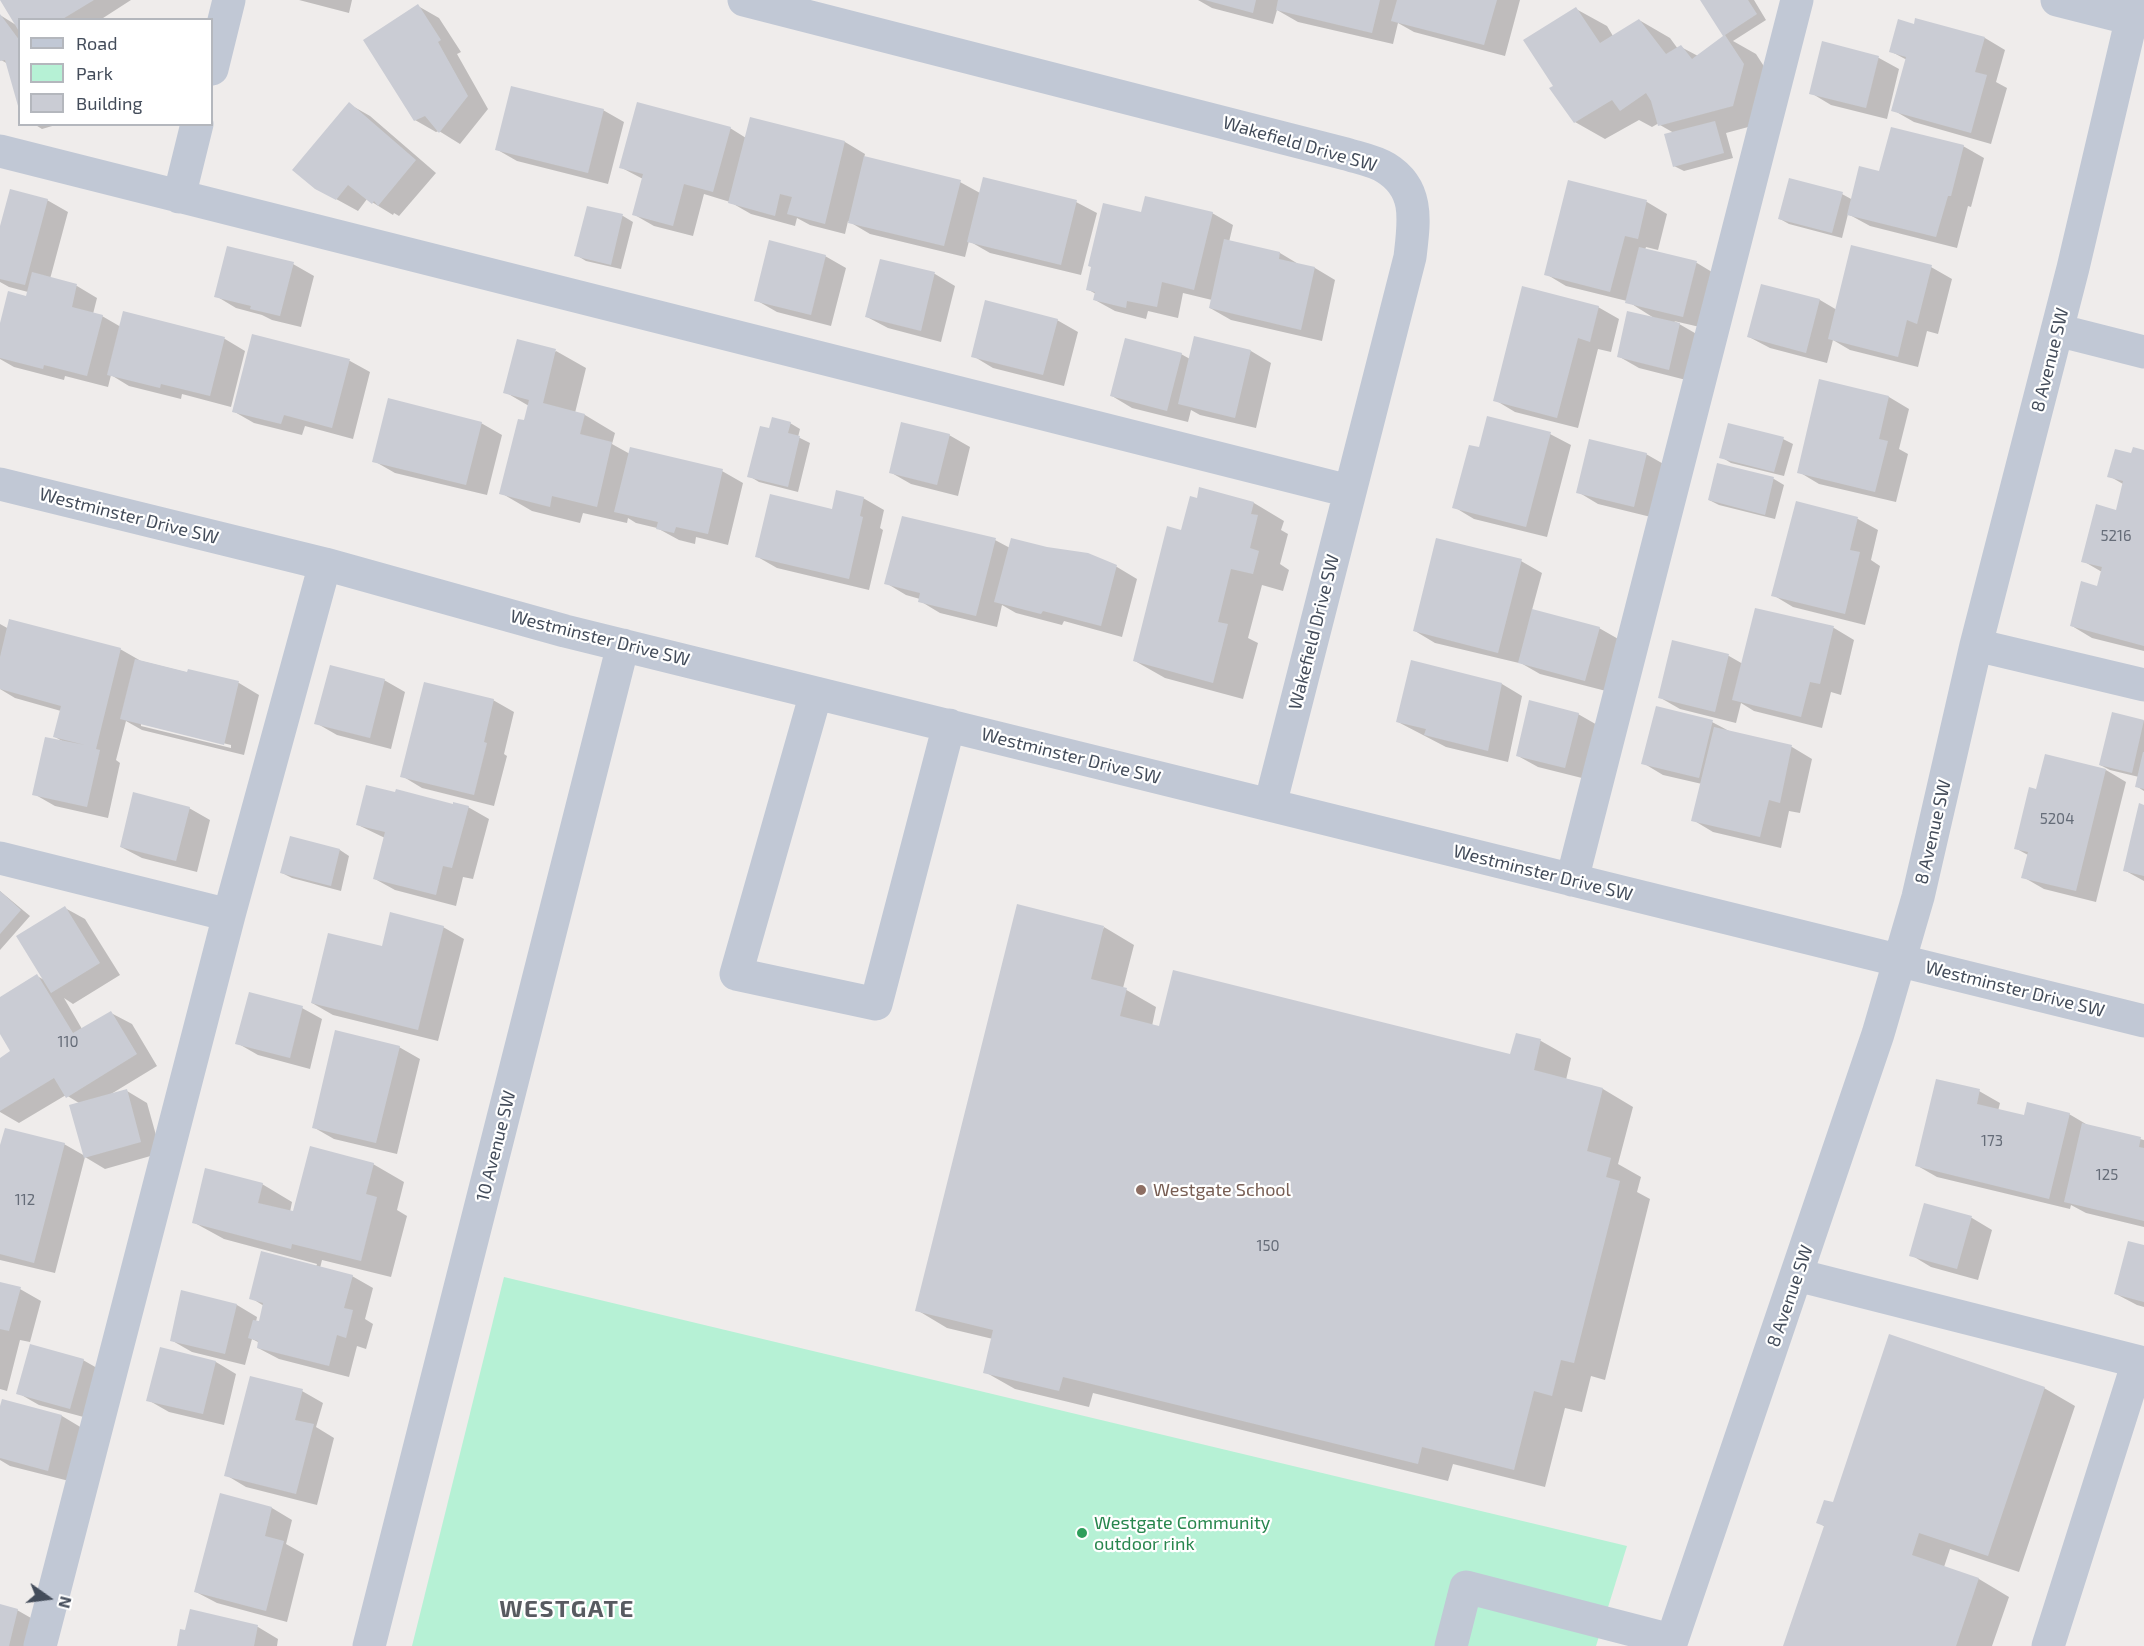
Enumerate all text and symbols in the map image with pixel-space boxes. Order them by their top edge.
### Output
legend [18,18,213,126]
text: Road [76,32,117,54]
text: Park [76,62,113,84]
text: Building [76,92,143,114]
street label: Wakefield Drive SW [1220,112,1380,176]
street label: 8 Avenue SW [2027,306,2073,414]
street label: Westminster Drive SW [37,483,221,549]
house number: 5216 [2100,527,2132,545]
street label: Wakefield Drive SW [1284,552,1344,712]
street label: Westminster Drive SW [508,605,692,671]
street label: Westminster Drive SW [979,723,1163,789]
street label: 8 Avenue SW [1911,778,1955,886]
house number: 5204 [2040,810,2074,828]
street label: Westminster Drive SW [1451,840,1635,906]
street label: Westminster Drive SW [1923,956,2107,1022]
house number: 110 [58,1033,78,1051]
street label: 10 Avenue SW [472,1088,520,1204]
house number: 173 [1981,1132,2003,1150]
house number: 125 [2096,1166,2118,1184]
place label: Westgate School [1153,1179,1291,1201]
marker: Westgate School [1134,1183,1148,1197]
house number: 112 [15,1191,35,1209]
house number: 150 [1256,1237,1280,1255]
street label: 8 Avenue SW [1762,1242,1818,1350]
place label: Westgate Community outdoor rink [1094,1512,1270,1555]
marker: Westgate Community outdoor rink [1075,1526,1089,1540]
north arrow [18,1568,78,1628]
text: N [55,1595,77,1610]
district label: WESTGATE [499,1595,635,1623]

